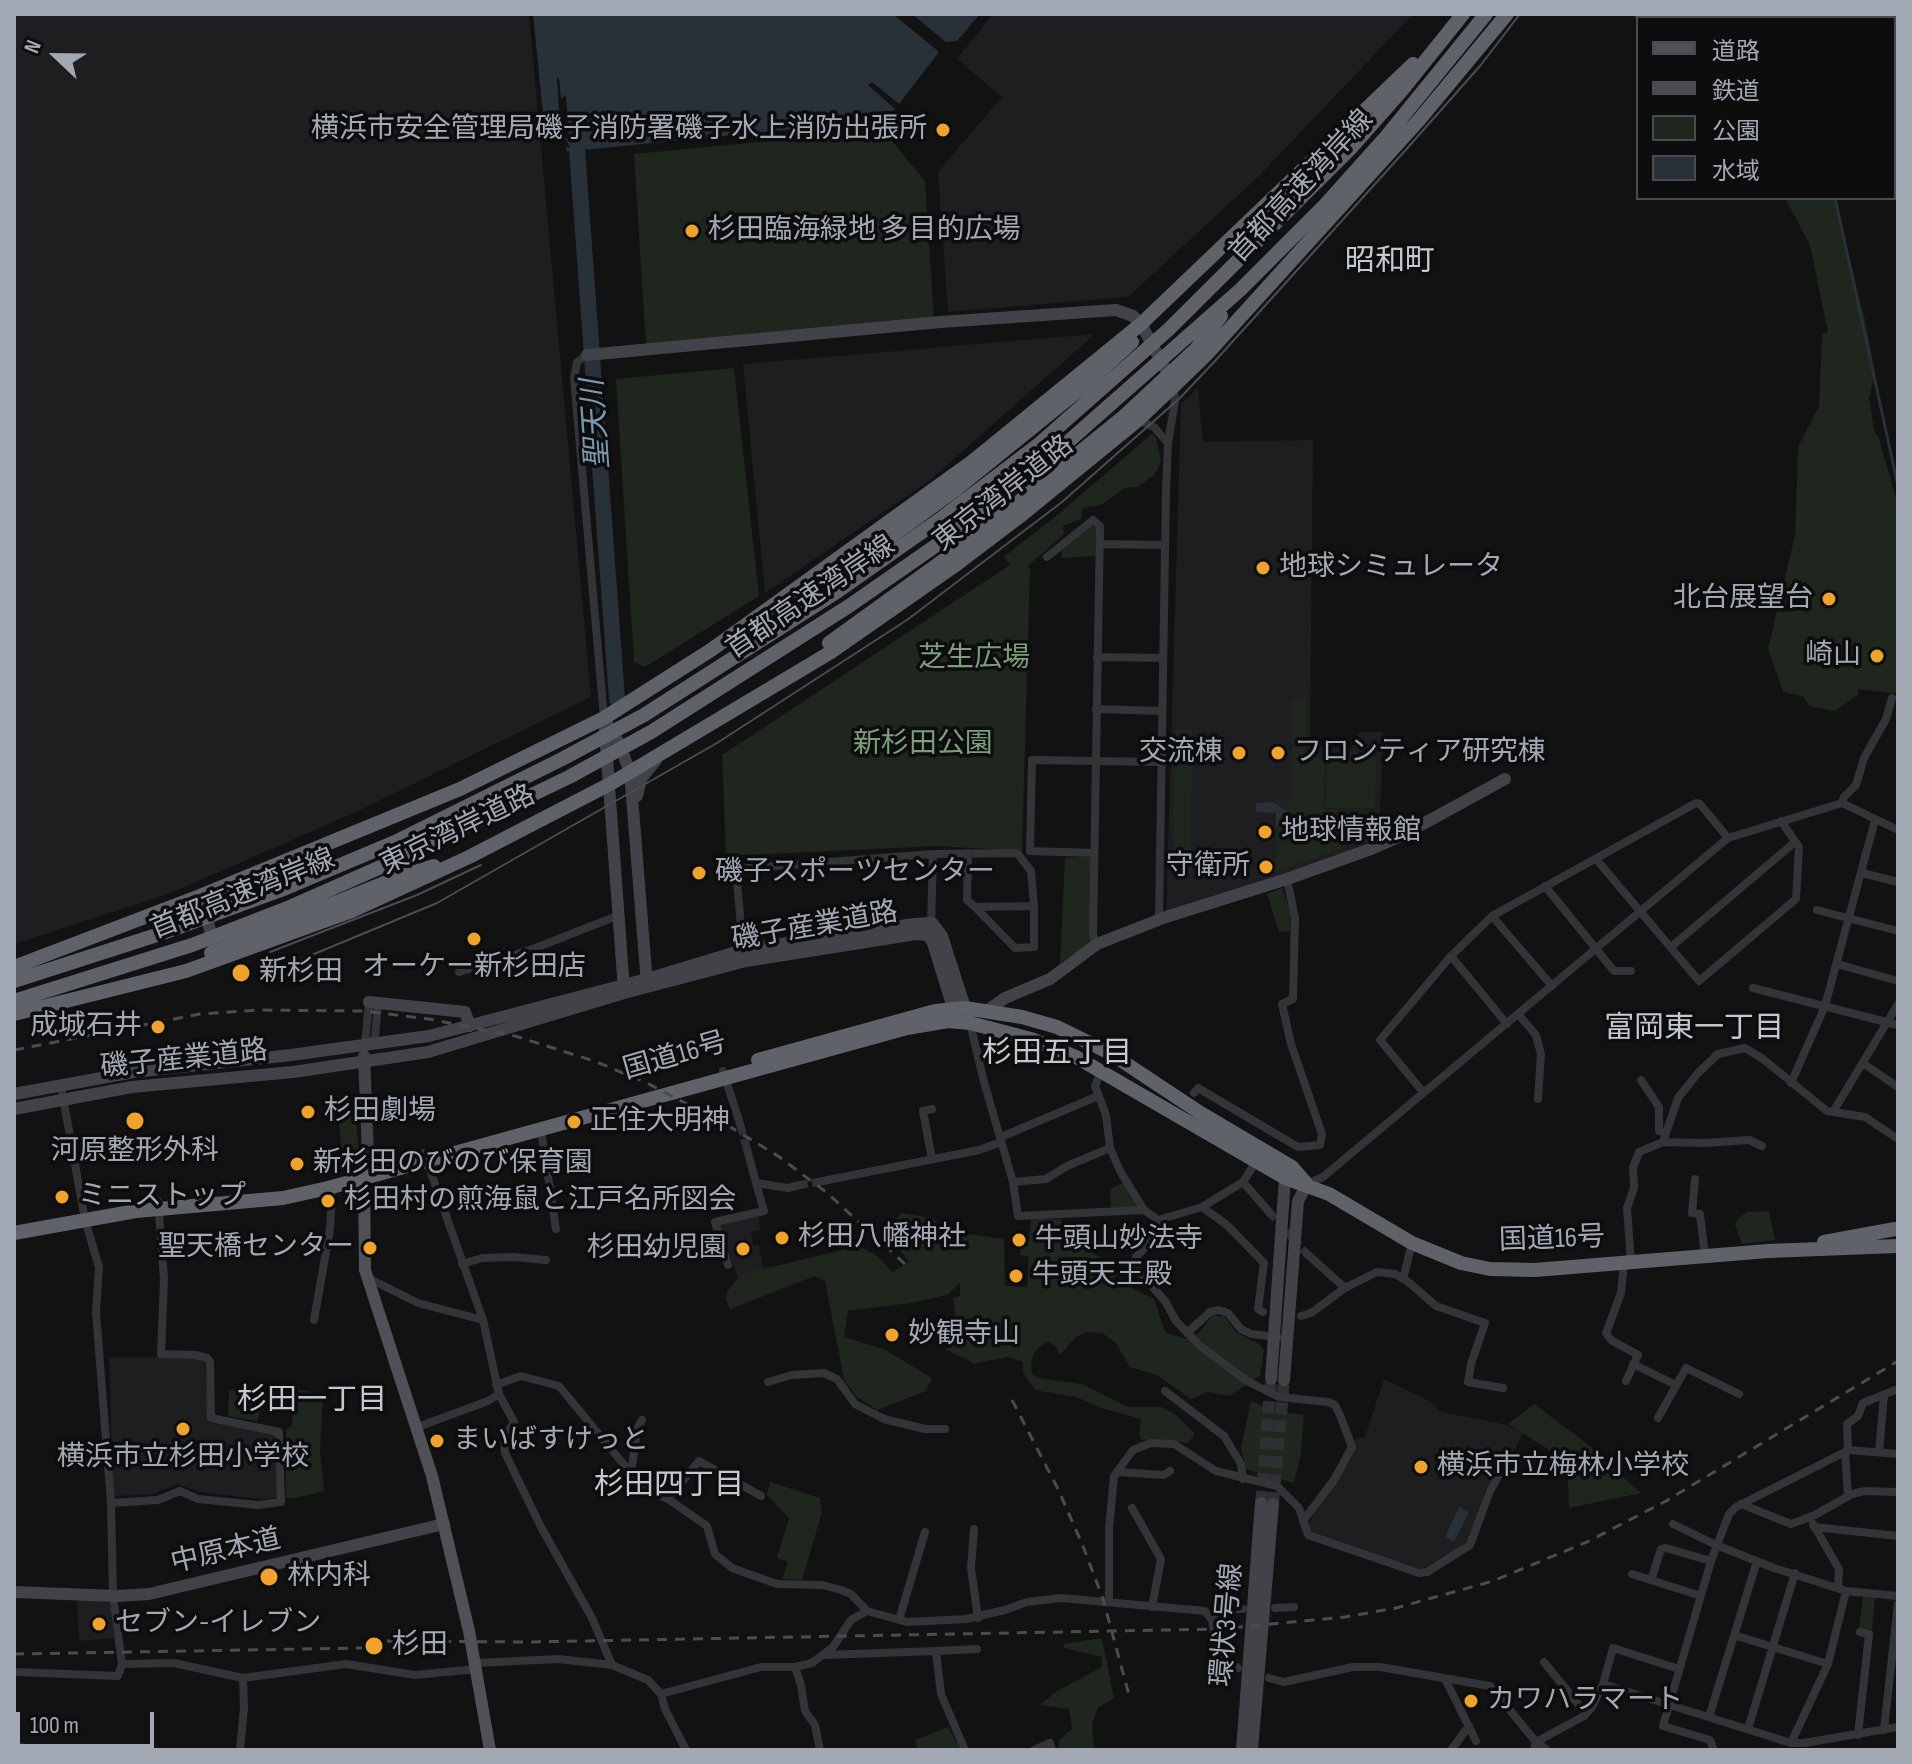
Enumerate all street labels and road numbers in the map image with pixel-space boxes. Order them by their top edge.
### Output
street label: 首都高速湾岸線 [1223,104,1381,270]
street label: 東京湾岸道路 [927,429,1081,559]
street label: 首都高速湾岸線 [720,529,902,667]
street label: 東京湾岸道路 [375,779,541,883]
street label: 首都高速湾岸線 [146,843,340,947]
street label: 磯子産業道路 [729,896,901,958]
street label: 国道16号 [619,1026,731,1088]
street label: 磯子産業道路 [99,1035,269,1085]
street label: 国道16号 [1498,1221,1606,1259]
street label: 中原本道 [168,1523,284,1581]
street label: 環状3号線 [1206,1562,1250,1688]

